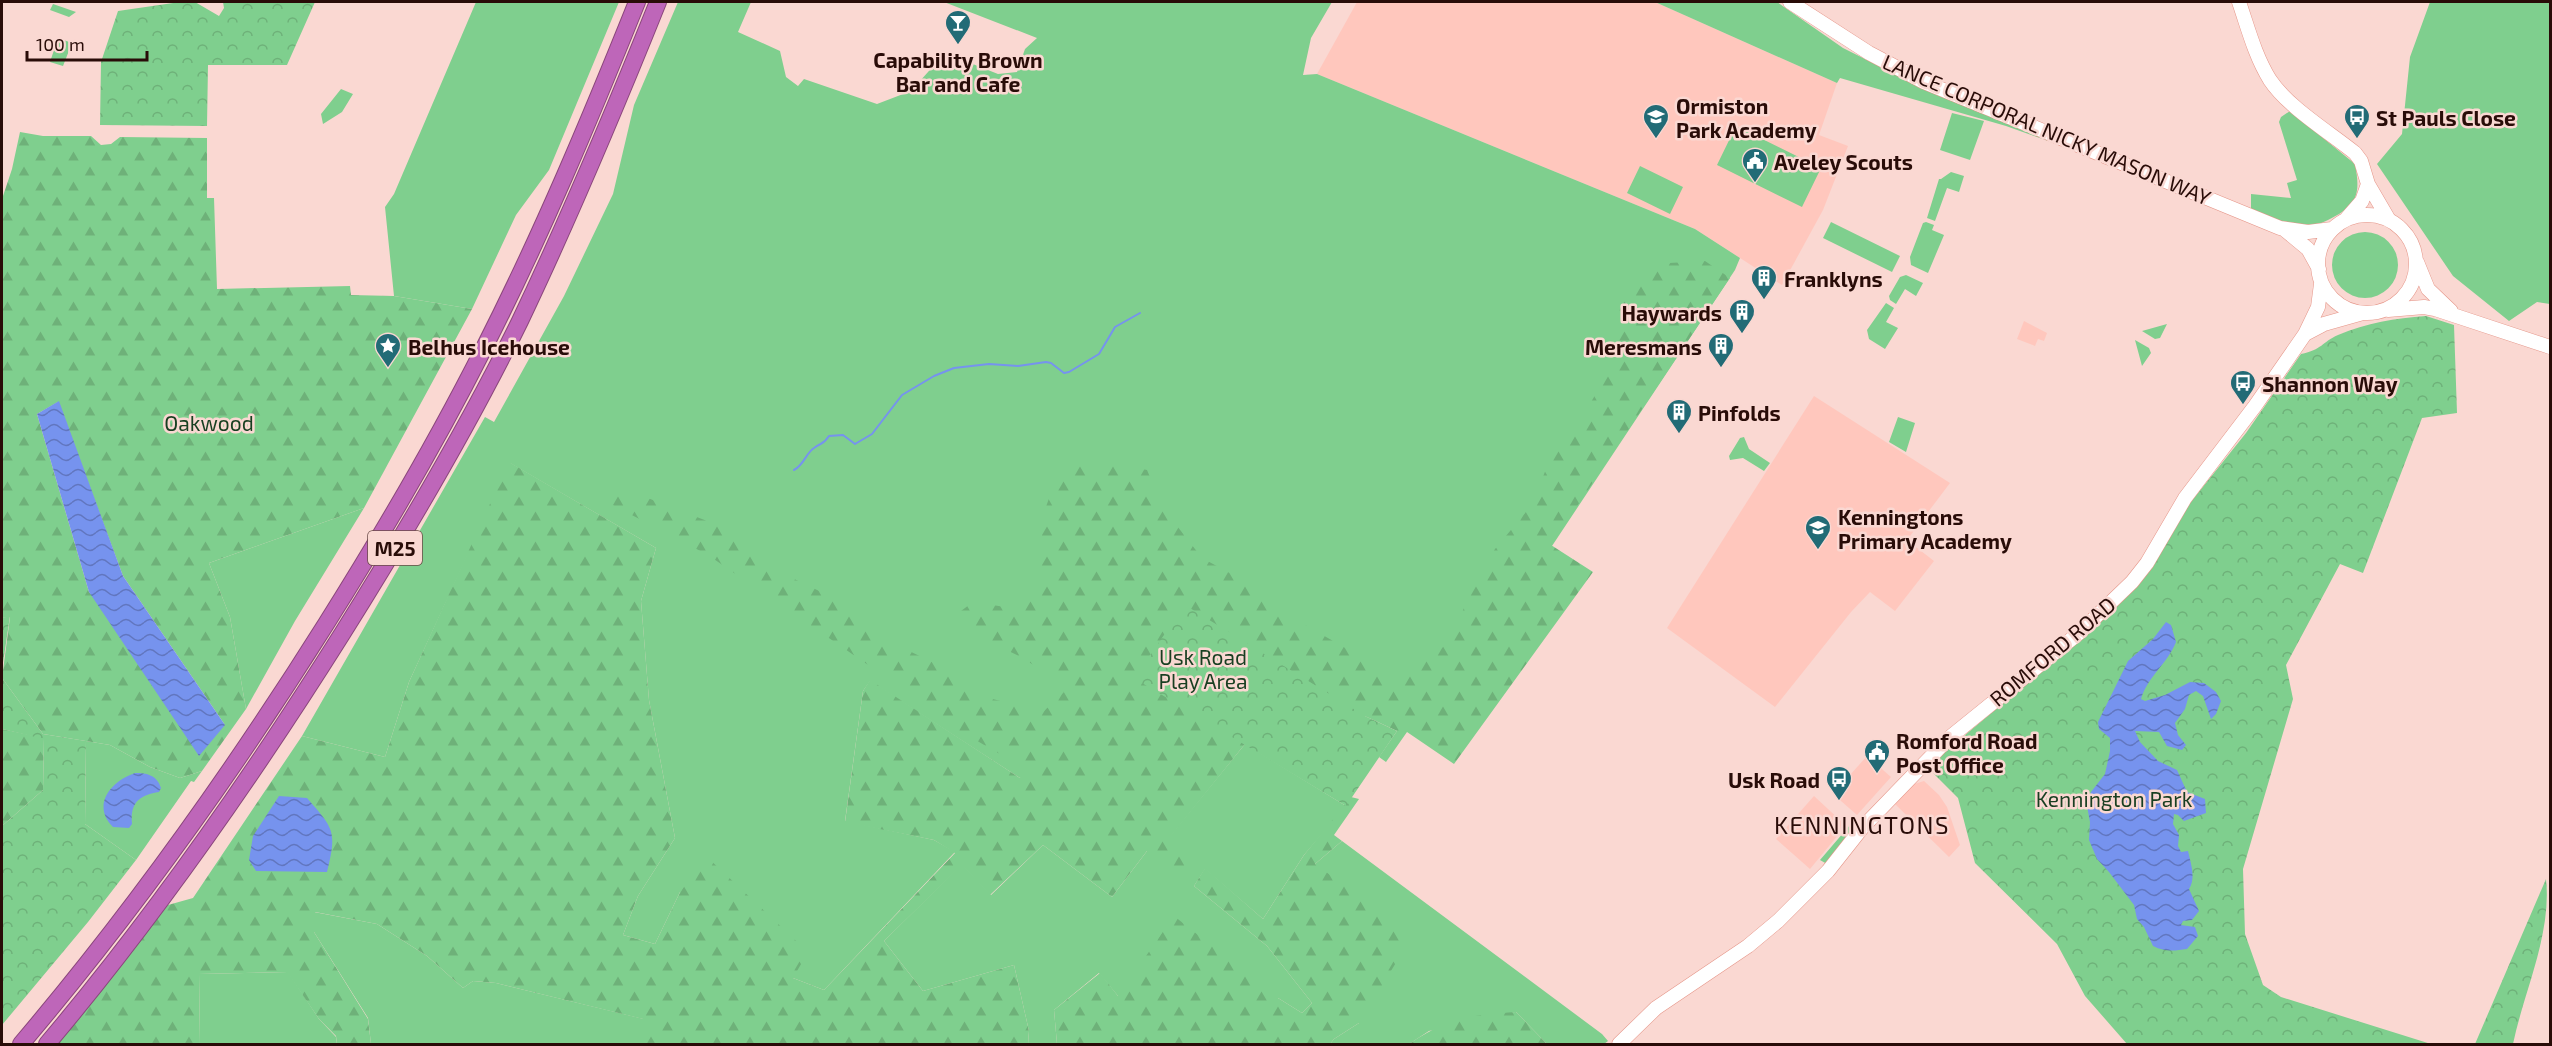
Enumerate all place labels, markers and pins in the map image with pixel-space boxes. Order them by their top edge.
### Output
bar icon: Capability Brown Bar and Cafe [943,8,973,46]
place label: Capability Brown Bar and Cafe [873,47,1043,96]
place label: Ormiston Park Academy [1676,93,1817,143]
school or university icon: Ormiston Park Academy [1641,102,1671,140]
bus stop icon: St Pauls Close [2342,102,2372,140]
place label: St Pauls Close [2376,105,2516,130]
public building icon: Aveley Scouts [1740,146,1770,184]
place label: Aveley Scouts [1774,149,1913,175]
building icon: Franklyns [1749,263,1779,301]
place label: Franklyns [1784,266,1883,292]
building icon: Haywards [1727,297,1757,335]
place label: Haywards [1621,300,1722,326]
place icon: Belhus Icehouse [373,331,403,369]
building icon: Meresmans [1706,331,1736,369]
place label: Belhus Icehouse [408,334,570,359]
place label: Meresmans [1585,334,1702,359]
bus stop icon: Shannon Way [2228,368,2258,406]
place label: Shannon Way [2262,371,2398,397]
building icon: Pinfolds [1664,397,1694,435]
place label: Pinfolds [1698,400,1781,425]
place label: Kenningtons Primary Academy [1838,504,2012,554]
school or university icon: Kenningtons Primary Academy [1803,513,1833,551]
place label: Romford Road Post Office [1896,728,2037,777]
public building icon: Romford Road Post Office [1862,737,1892,775]
bus stop icon: Usk Road [1824,764,1854,802]
place label: Usk Road [1728,767,1820,792]

